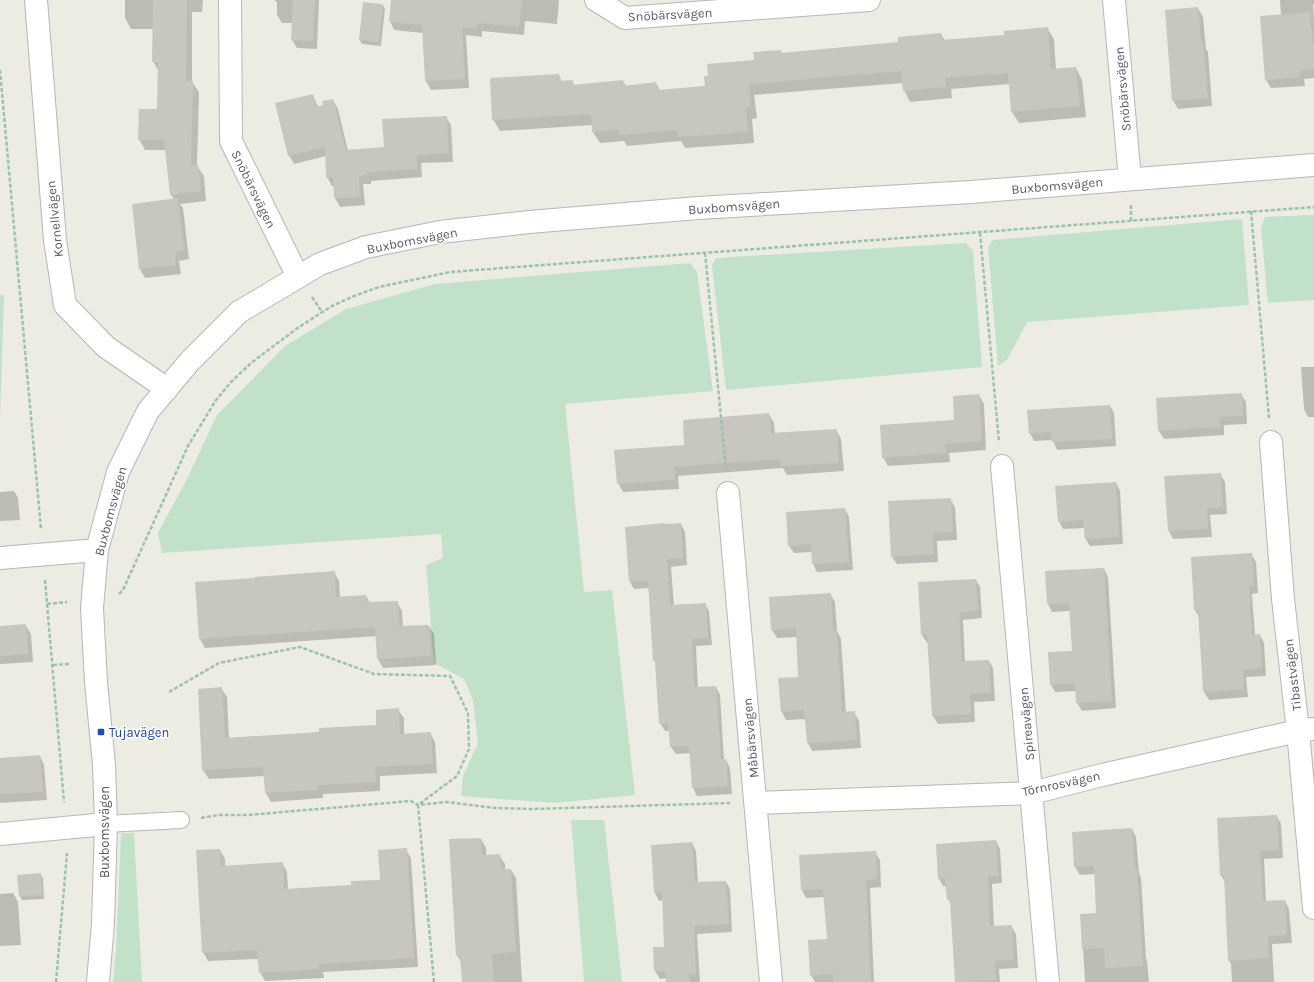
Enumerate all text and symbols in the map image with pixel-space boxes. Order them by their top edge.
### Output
street label: Snöbärsvägen [627,5,713,24]
street label: Snöbärsvägen [1111,46,1134,132]
street label: Snöbärsvägen [228,148,279,231]
street label: Buxbomsvägen [1011,174,1103,197]
street label: Kornellvägen [43,180,66,258]
street label: Buxbomsvägen [688,196,780,217]
street label: Buxbomsvägen [366,224,459,257]
street label: Buxbomsvägen [91,465,130,557]
street label: Tibastvägen [1281,638,1304,712]
street label: Spireavägen [1016,687,1037,761]
street label: Måbärsvägen [740,697,761,779]
place label: Tujavägen [109,725,169,740]
marker: Tujavägen [96,727,106,737]
street label: Törnrosvägen [1021,768,1101,799]
street label: Buxbomsvägen [97,786,112,878]

